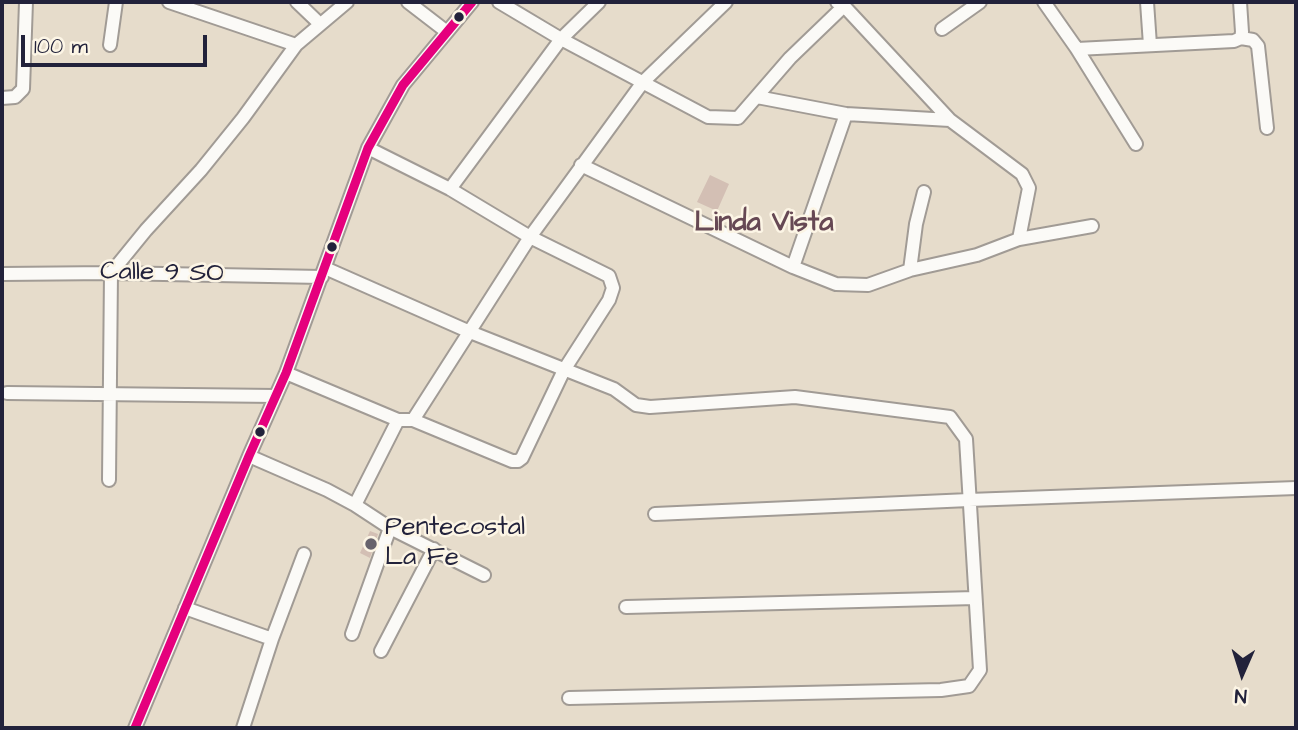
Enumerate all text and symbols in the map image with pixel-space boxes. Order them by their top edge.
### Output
unlabelled marker [452,10,466,24]
scale bar [24,21,210,65]
text: 100 m [34,32,88,61]
district label: Linda Vista [695,207,833,241]
unlabelled marker [325,240,339,254]
street label: Calle 9 SO [100,257,224,291]
unlabelled marker [253,425,267,439]
place label: Pentecostal La Fe [385,513,525,574]
marker: Pentecostal La Fe [363,536,379,552]
north arrow [1207,639,1277,709]
text: N [1234,682,1248,709]

